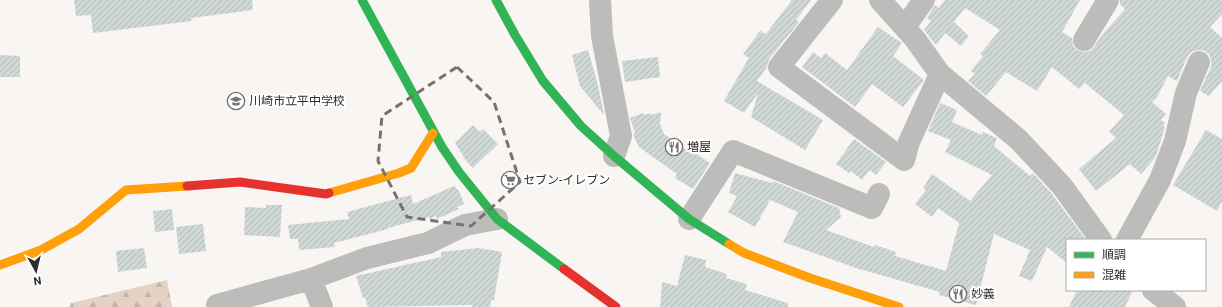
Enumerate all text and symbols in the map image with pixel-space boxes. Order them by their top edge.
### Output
school or university icon: 川崎市立平中学校 [226,91,246,111]
place label: 川崎市立平中学校 [249,94,345,108]
restaurant icon: 増屋 [664,137,684,157]
place label: 増屋 [687,140,711,154]
supermarket icon: セブン-イレブン [500,170,520,190]
place label: セブン-イレブン [523,173,610,187]
legend [1066,239,1206,291]
text: 順調 [1102,248,1126,262]
north arrow [16,251,56,291]
text: 混雑 [1102,268,1126,282]
text: N [32,273,42,287]
restaurant icon: 妙義 [948,284,968,304]
place label: 妙義 [971,287,995,301]

